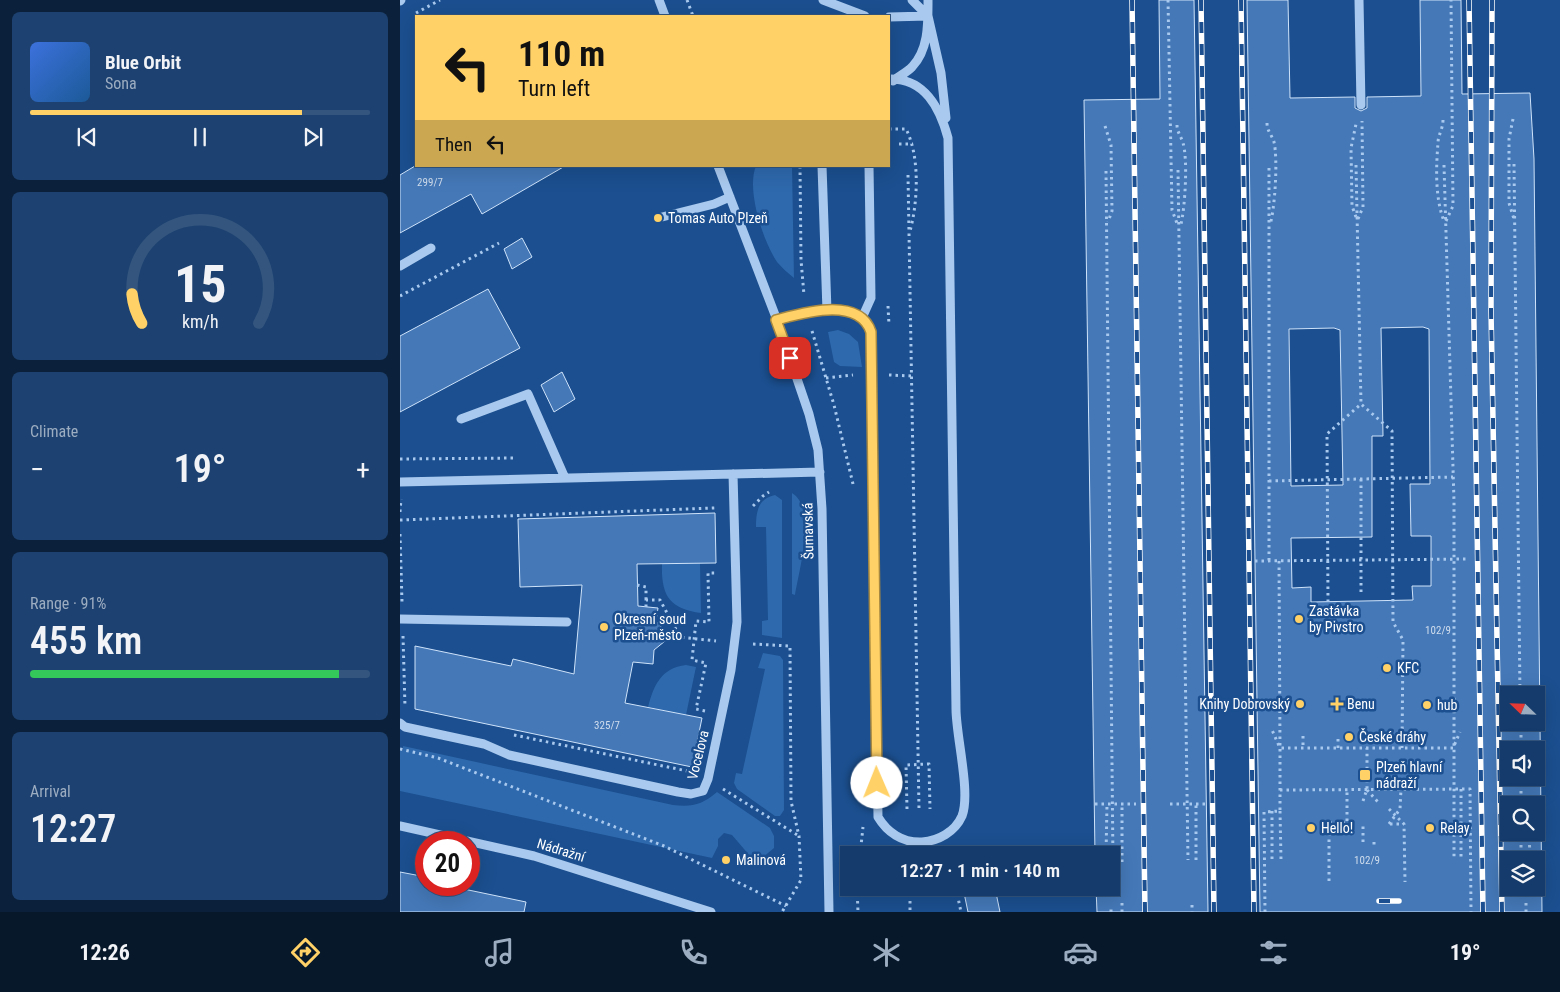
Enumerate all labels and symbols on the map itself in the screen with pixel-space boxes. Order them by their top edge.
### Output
house number: 299/7 [417,176,443,189]
place label: Tomas Auto Plzeň [668,210,768,226]
marker: Tomas Auto Plzeň [652,212,664,224]
pin [769,337,811,379]
street label: Šumavská [799,503,816,559]
place label: Zastávka by Pivstro [1309,603,1364,635]
place label: Okresní soud Plzeň-město [614,611,686,643]
marker: Zastávka by Pivstro [1293,613,1305,625]
marker: Okresní soud Plzeň-město [598,621,610,633]
house number: 102/9 [1425,624,1451,637]
place label: KFC [1397,660,1419,676]
marker: KFC [1381,662,1393,674]
north arrow [1500,686,1545,731]
place label: Knihy Dobrovský [1199,696,1290,712]
place label: Benu [1347,696,1375,712]
place label: hub [1437,697,1458,713]
marker: Knihy Dobrovský [1294,698,1306,710]
marker: Benu [1331,698,1343,710]
marker: hub [1421,699,1433,711]
house number: 325/7 [594,719,620,732]
place label: České dráhy [1359,728,1426,745]
street label: Vocelova [684,729,712,781]
marker: České dráhy [1343,731,1355,743]
position arrow [850,756,902,808]
place label: Plzeň hlavní nádraží [1376,759,1443,791]
marker: Plzeň hlavní nádraží [1358,768,1372,782]
place label: Hello! [1321,820,1353,836]
place label: Relay [1440,820,1470,836]
marker: Hello! [1305,822,1317,834]
marker: Relay [1424,822,1436,834]
speed limit sign: 20 [415,831,480,896]
street label: Nádražní [535,835,588,865]
place label: Malinová [736,852,786,868]
marker: Malinová [720,854,732,866]
house number: 102/9 [1354,854,1380,867]

